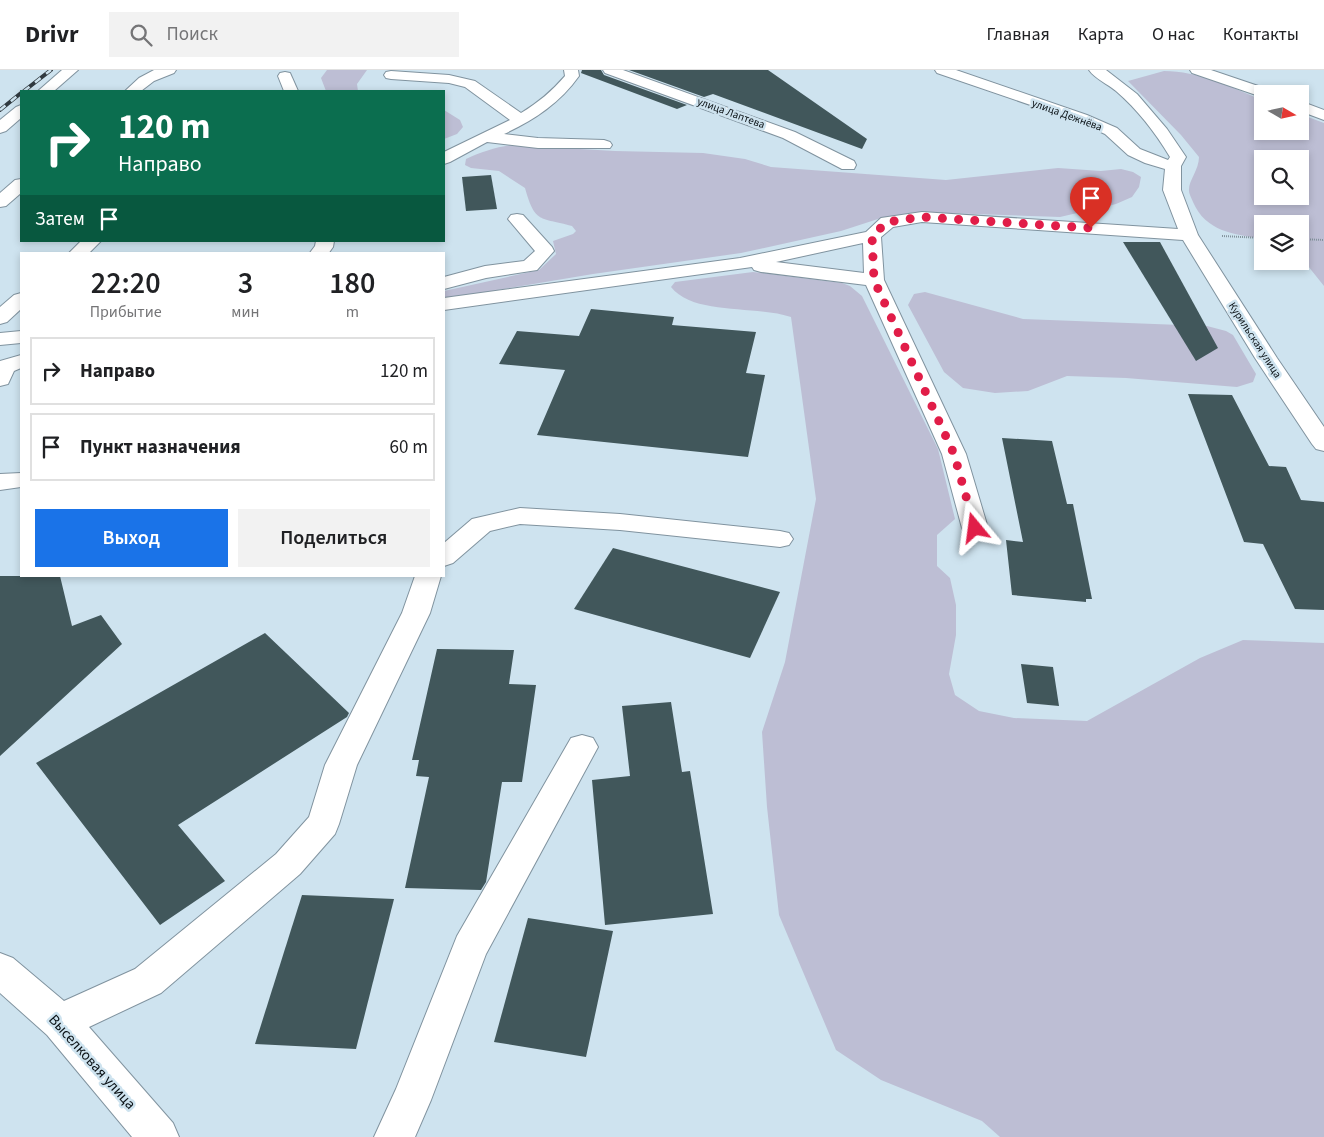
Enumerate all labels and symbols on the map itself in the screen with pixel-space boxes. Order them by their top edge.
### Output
north arrow [1254,85,1309,140]
street label: улица Лаптева [695,94,767,132]
street label: улица Дежнёва [1030,95,1104,135]
pin [1070,177,1112,228]
street label: Курильская улица [1225,299,1285,381]
position arrow [948,501,1000,553]
street label: Выселковая улица [44,1010,140,1114]

